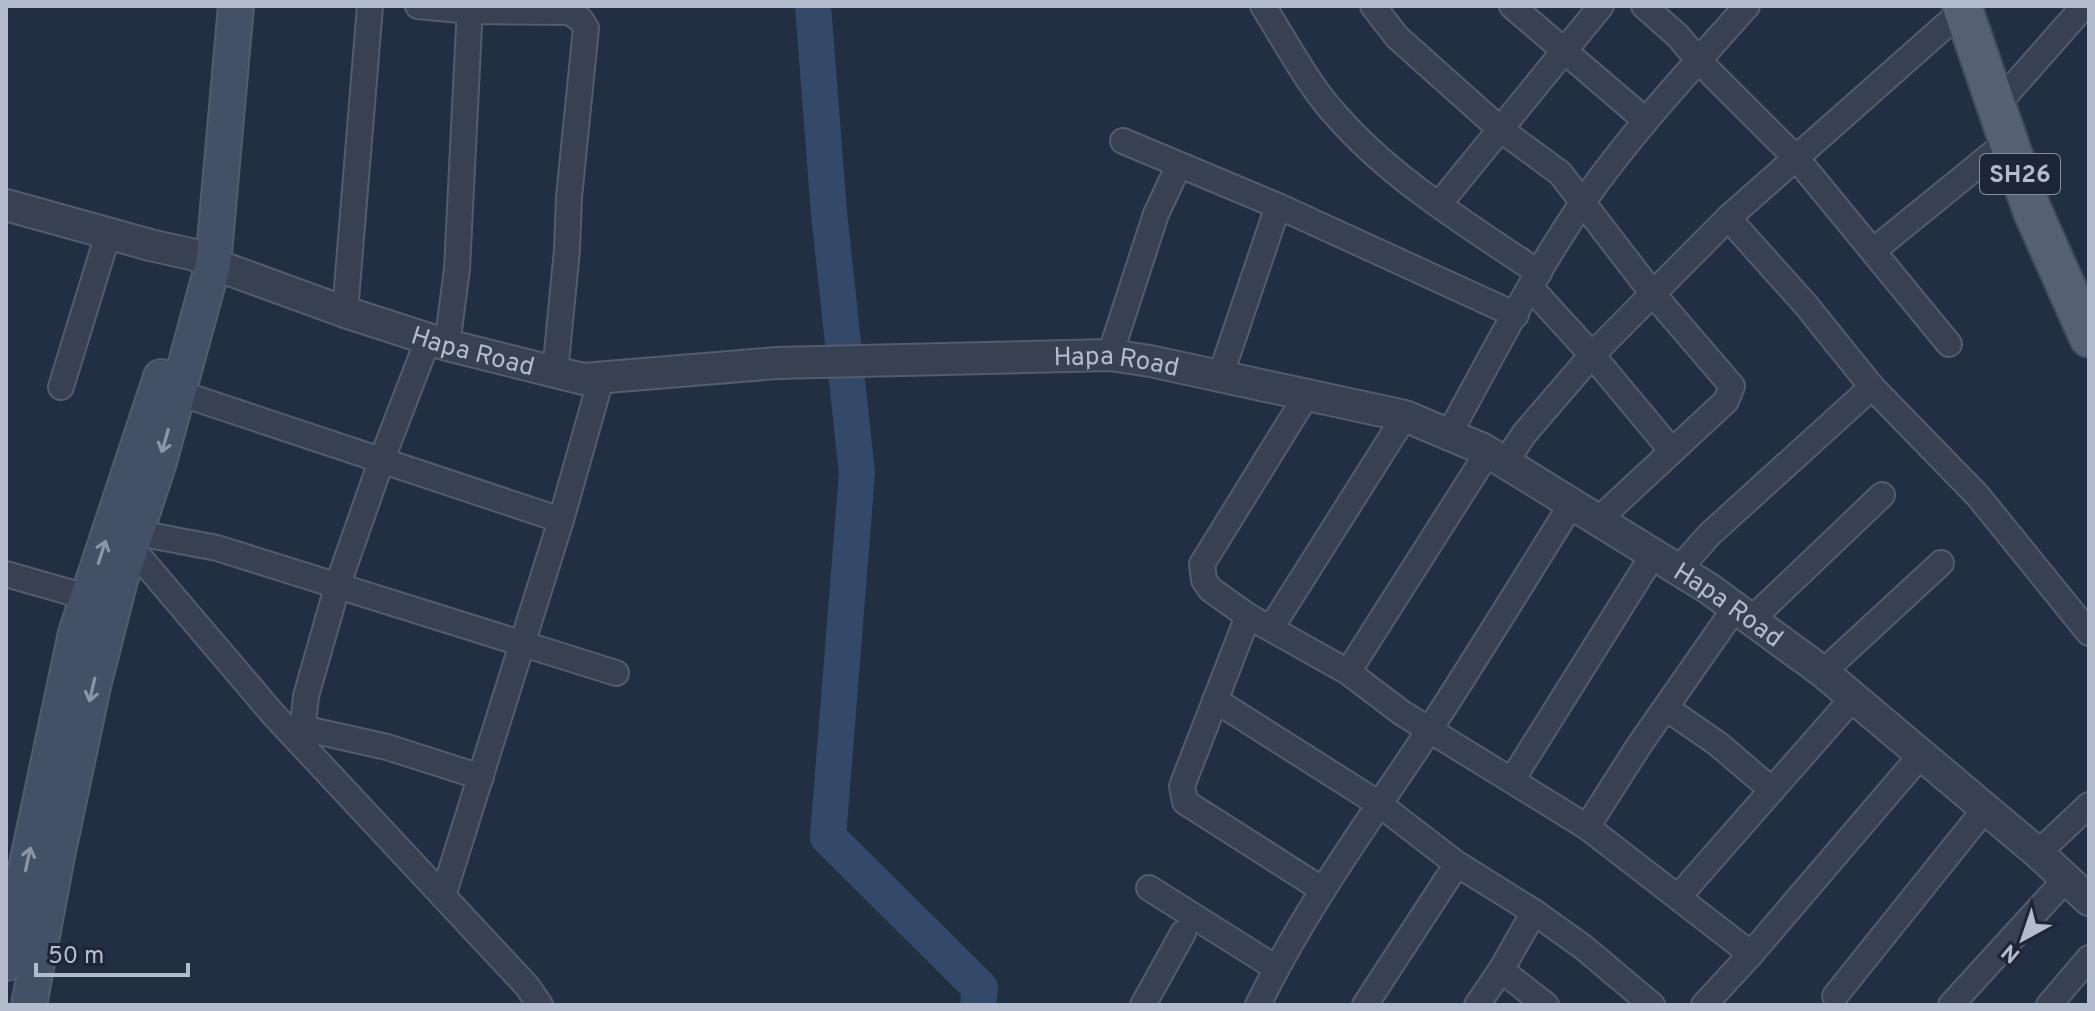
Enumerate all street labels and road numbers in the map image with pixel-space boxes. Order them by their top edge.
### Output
road number: SH26 [1980,154,2060,194]
street label: Hapa Road [406,320,538,385]
street label: Hapa Road [1053,341,1182,386]
street label: Hapa Road [1667,557,1789,656]

